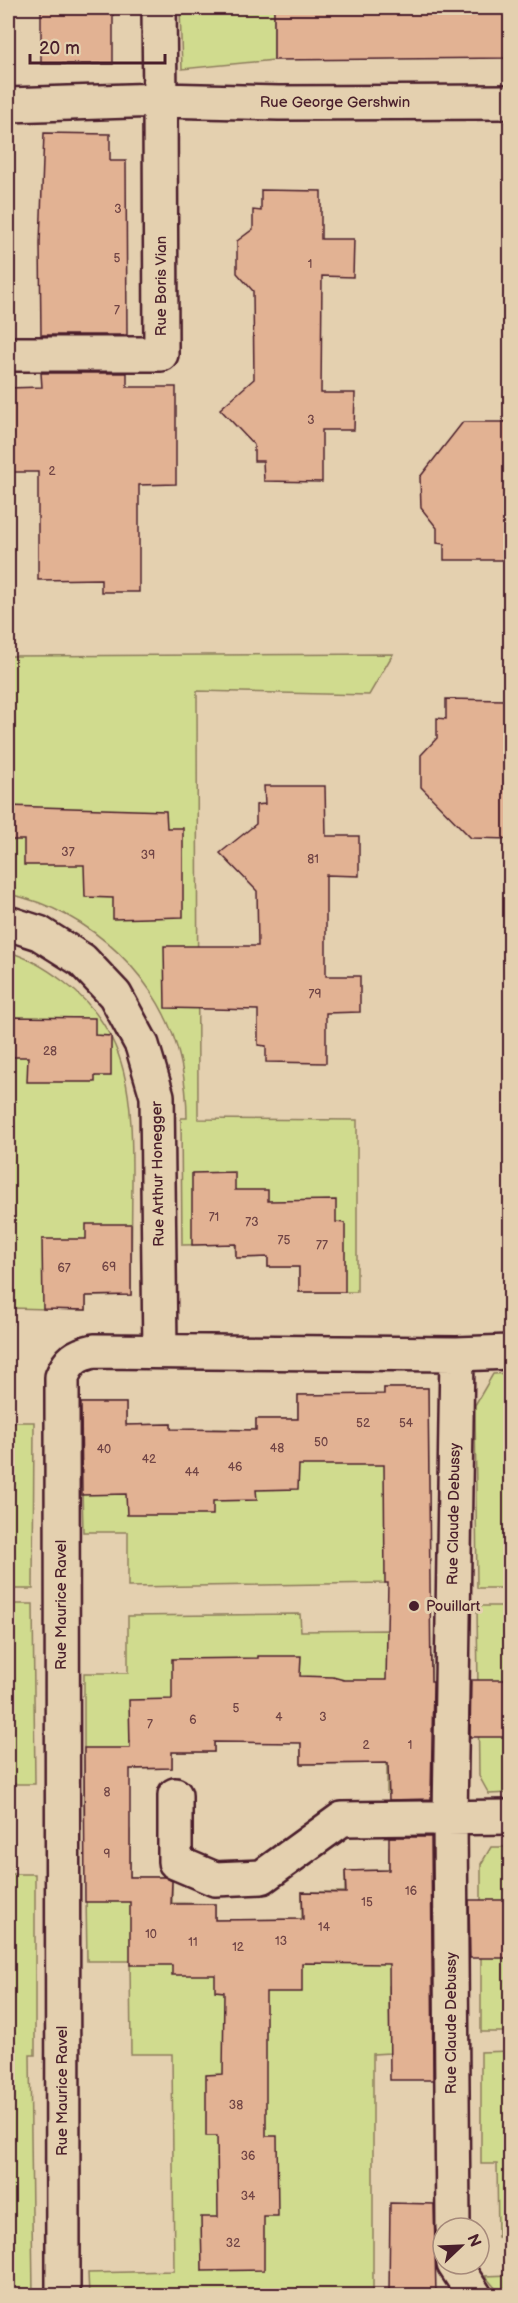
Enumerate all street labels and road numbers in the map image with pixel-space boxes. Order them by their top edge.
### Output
street label: Rue George Gershwin [260,93,410,112]
street label: Rue Boris Vian [152,236,171,336]
street label: Rue Arthur Honegger [147,1100,169,1247]
street label: Rue Claude Debussy [443,1442,465,1585]
street label: Rue Maurice Ravel [52,1540,71,1670]
street label: Rue Claude Debussy [442,1952,461,2094]
street label: Rue Maurice Ravel [53,2026,72,2156]

